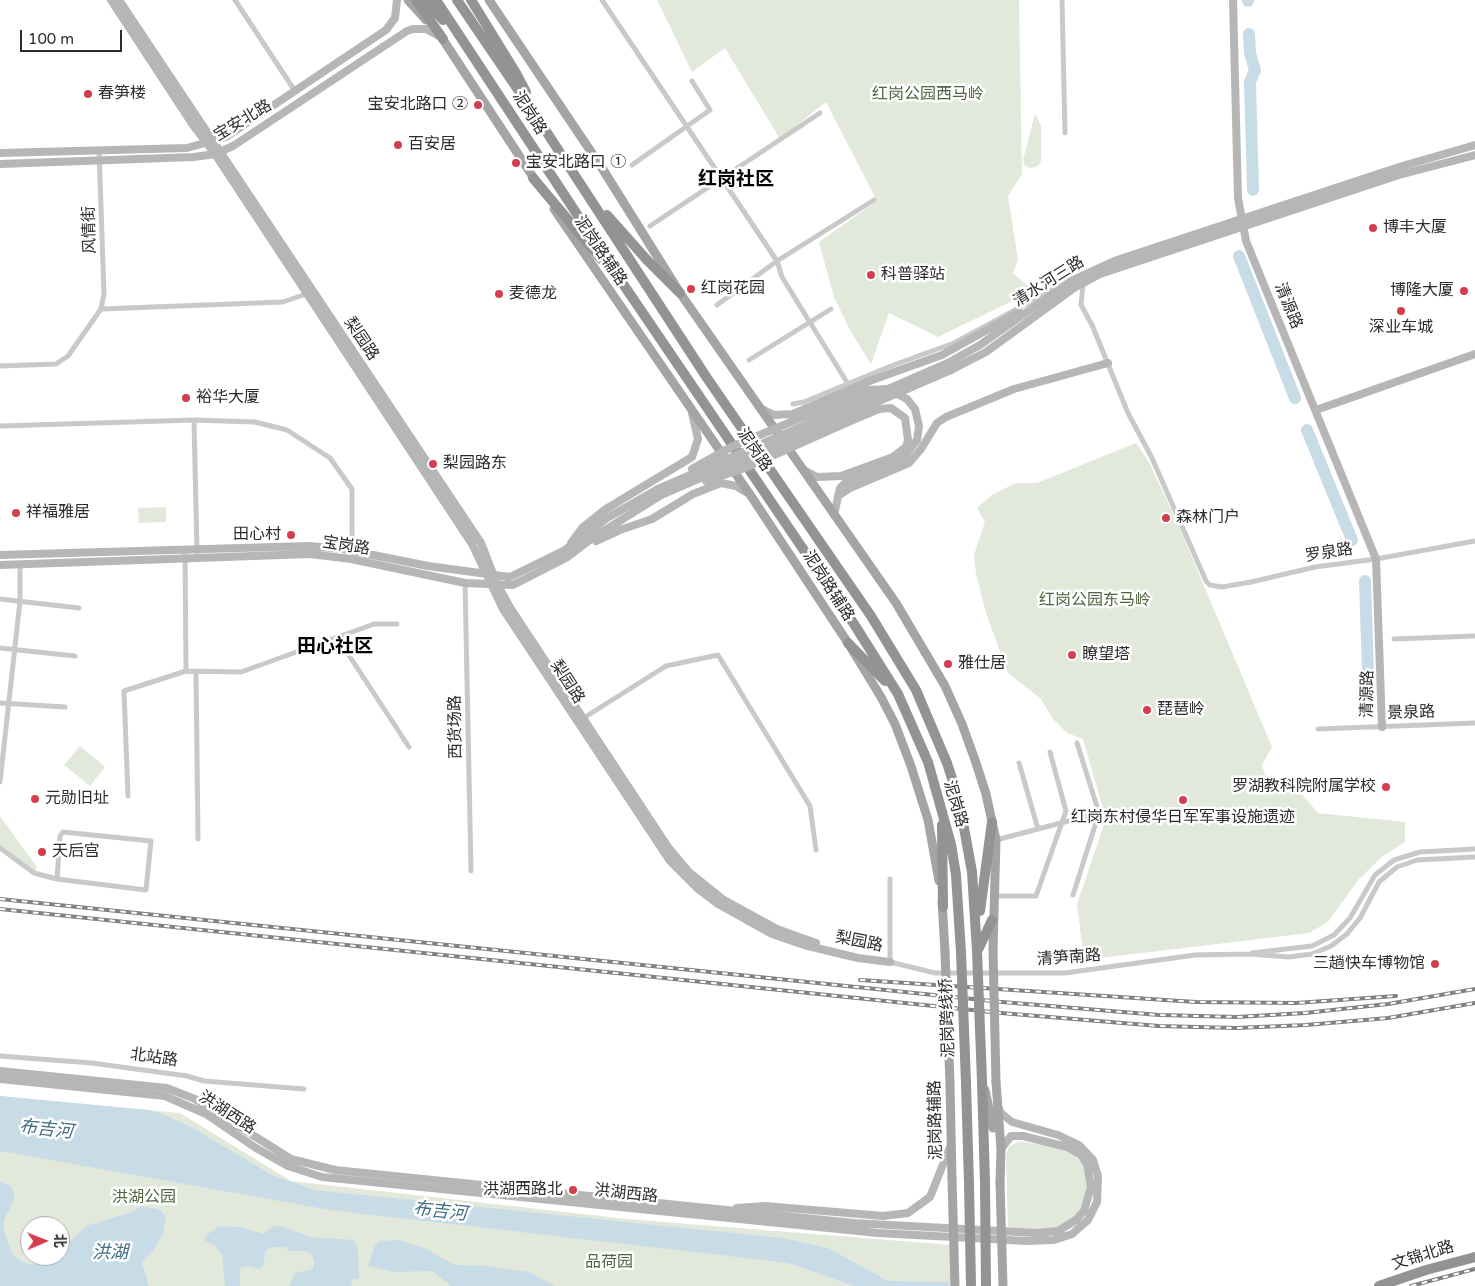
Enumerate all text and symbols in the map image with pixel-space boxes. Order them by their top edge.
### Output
scale bar [22,20,125,52]
text: 100 m [28,30,74,48]
place label: 春笋楼 [98,84,146,104]
park label: 红岗公园西马岭 [872,85,984,105]
marker: 春笋楼 [82,88,94,100]
street label: 泥岗路 [508,88,550,138]
place label: 宝安北路口 ② [368,95,468,115]
street label: 宝安北路 [211,96,275,146]
marker: 宝安北路口 ② [472,99,484,111]
place label: 百安居 [408,135,456,155]
marker: 百安居 [392,139,404,151]
place label: 宝安北路口 ① [526,153,626,173]
marker: 宝安北路口 ① [510,157,522,169]
district label: 红岗社区 [698,169,774,191]
street label: 风情街 [80,206,100,254]
street label: 泥岗路辅路 [570,212,630,290]
place label: 博丰大厦 [1383,218,1447,238]
marker: 博丰大厦 [1367,222,1379,234]
street label: 清水河三路 [1010,253,1088,311]
place label: 科普驿站 [881,265,945,285]
marker: 科普驿站 [865,269,877,281]
place label: 红岗花园 [701,279,765,299]
street label: 清源路 [1270,280,1306,332]
place label: 博隆大厦 [1390,281,1454,301]
marker: 红岗花园 [685,283,697,295]
place label: 麦德龙 [509,284,557,304]
marker: 博隆大厦 [1458,285,1470,297]
marker: 麦德龙 [493,288,505,300]
marker: 深业车城 [1395,305,1407,317]
street label: 梨园路 [340,314,382,364]
place label: 深业车城 [1369,318,1433,338]
place label: 裕华大厦 [196,388,260,408]
marker: 裕华大厦 [180,392,192,404]
street label: 泥岗路 [733,425,775,475]
place label: 梨园路东 [443,454,507,474]
marker: 梨园路东 [427,458,439,470]
place label: 祥福雅居 [26,503,90,523]
marker: 祥福雅居 [10,507,22,519]
place label: 森林门户 [1176,508,1240,528]
marker: 森林门户 [1160,512,1172,524]
place label: 田心村 [233,525,281,545]
marker: 田心村 [285,529,297,541]
street label: 宝岗路 [321,533,371,559]
street label: 罗泉路 [1304,540,1354,566]
street label: 泥岗路辅路 [798,547,858,625]
park label: 红岗公园东马岭 [1039,591,1151,611]
district label: 田心社区 [297,636,373,658]
place label: 瞭望塔 [1082,645,1130,665]
marker: 瞭望塔 [1066,649,1078,661]
place label: 雅仕居 [958,654,1006,674]
street label: 梨园路 [546,657,588,707]
marker: 雅仕居 [942,658,954,670]
street label: 清源路 [1358,670,1378,718]
street label: 西货场路 [446,695,466,759]
place label: 琵琶岭 [1157,700,1205,720]
street label: 景泉路 [1387,703,1435,723]
marker: 琵琶岭 [1141,704,1153,716]
place label: 罗湖教科院附属学校 [1232,777,1376,797]
street label: 泥岗路 [939,778,971,830]
marker: 罗湖教科院附属学校 [1380,781,1392,793]
place label: 元勋旧址 [45,789,109,809]
marker: 元勋旧址 [29,793,41,805]
marker: 红岗东村侵华日军军事设施遗迹 [1177,794,1189,806]
place label: 红岗东村侵华日军军事设施遗迹 [1071,808,1295,828]
place label: 天后宫 [52,842,100,862]
marker: 天后宫 [36,846,48,858]
street label: 梨园路 [834,928,884,956]
street label: 清笋南路 [1036,946,1102,970]
place label: 三趟快车博物馆 [1313,954,1425,974]
marker: 三趟快车博物馆 [1429,958,1441,970]
street label: 泥岗跨线桥 [937,978,959,1058]
street label: 北站路 [129,1045,179,1071]
street label: 泥岗路辅路 [926,1080,946,1160]
street label: 洪湖西路 [195,1088,259,1138]
water label: 布吉河 [18,1116,74,1144]
place label: 洪湖西路北 [483,1180,563,1200]
street label: 洪湖西路 [593,1181,659,1207]
marker: 洪湖西路北 [567,1184,579,1196]
park label: 洪湖公园 [112,1188,176,1208]
water label: 布吉河 [412,1198,468,1226]
north arrow [20,1216,70,1266]
text: 北 [51,1234,68,1248]
street label: 文锦北路 [1390,1237,1456,1275]
water label: 洪湖 [92,1242,128,1264]
park label: 品荷园 [585,1253,633,1273]

